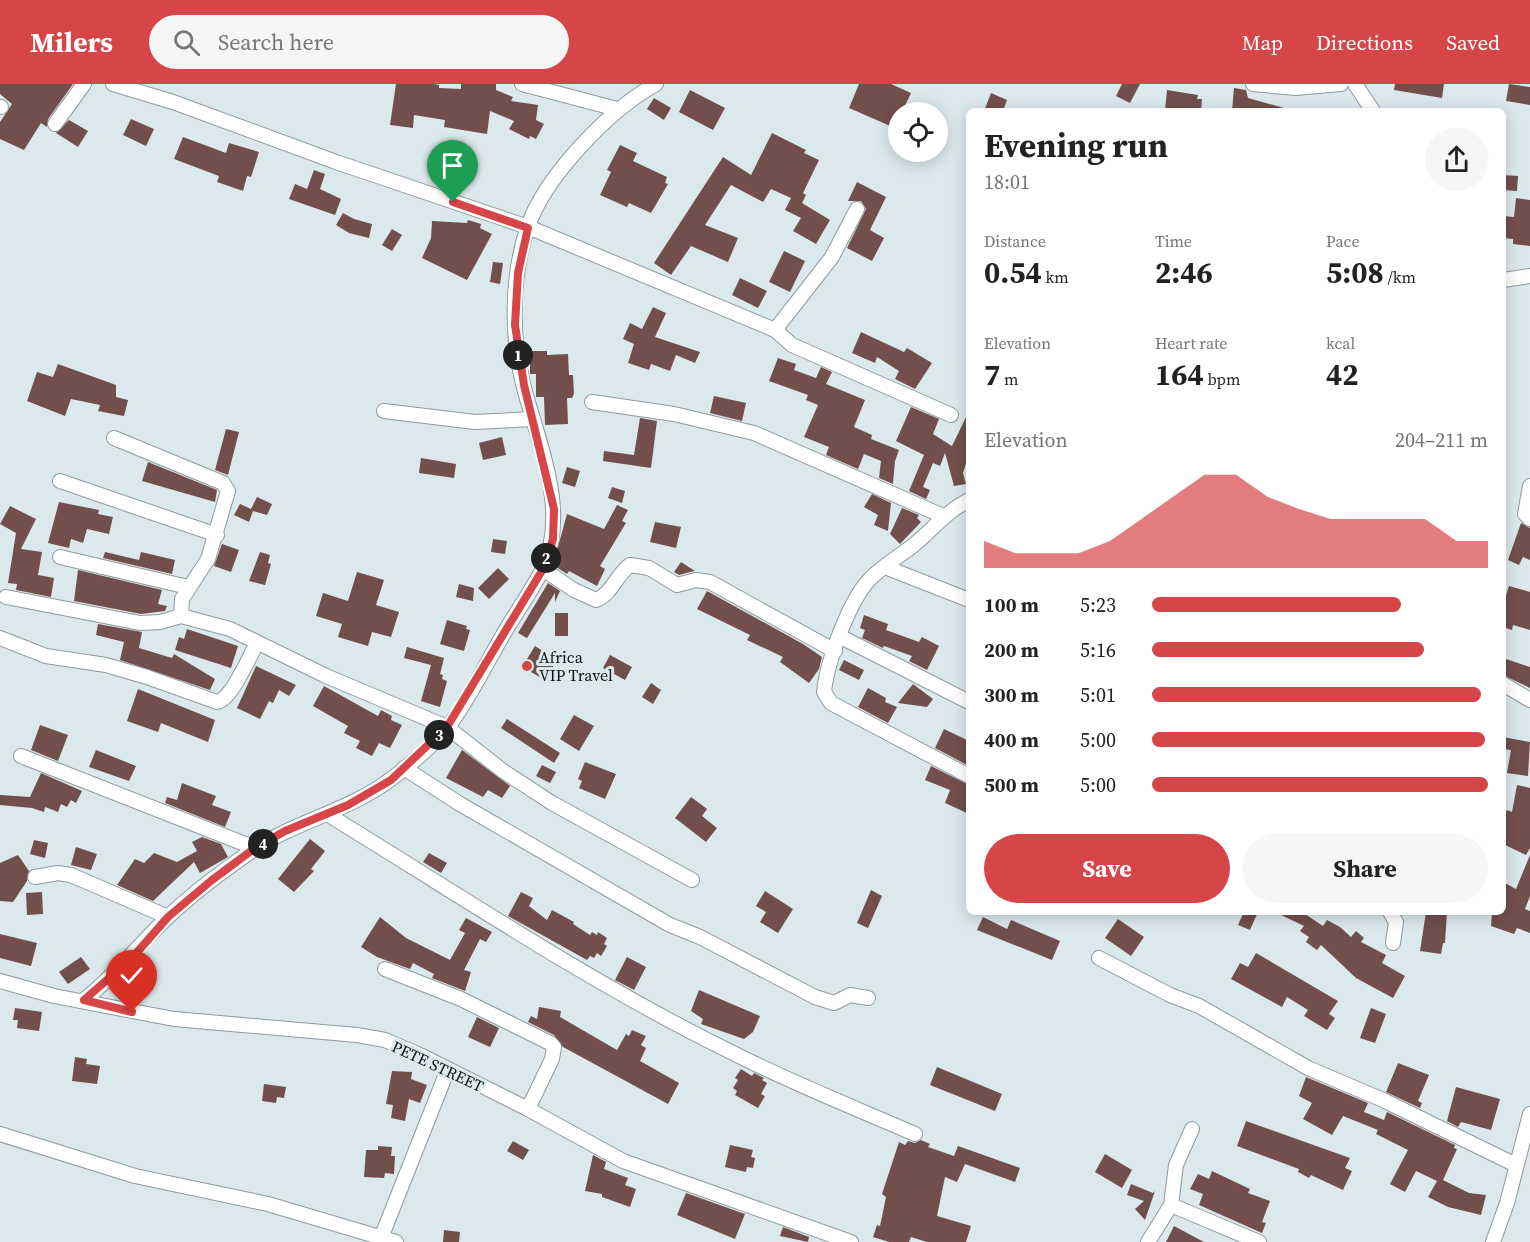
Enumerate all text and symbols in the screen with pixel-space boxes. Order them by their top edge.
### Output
search box [149,15,569,69]
text: Milers [30,23,113,61]
icon: search [170,26,203,59]
text: Search here [218,27,334,57]
text: Map [1242,28,1283,57]
text: Directions [1316,28,1413,57]
text: Saved [1446,28,1500,57]
map controls [888,102,948,162]
button: locate [888,102,948,162]
text: Evening run [984,123,1168,168]
button: share [1425,128,1488,191]
pin [427,140,478,202]
icon: arrive [436,149,469,182]
text: 18:01 [984,168,1030,196]
text: Distance [984,230,1046,252]
text: Time [1155,230,1192,252]
text: Pace [1326,230,1360,252]
text: 0.54 [984,252,1042,293]
text: 2:46 [1155,252,1213,293]
text: 5:08 [1326,252,1384,293]
text: km [1042,266,1069,288]
text: /km [1384,266,1416,288]
text: Elevation [984,332,1051,354]
text: Heart rate [1155,332,1227,354]
text: kcal [1326,332,1355,354]
pin: 1 [503,340,533,370]
text: 1 [514,344,522,366]
text: 7 [984,354,1000,395]
text: 164 [1155,354,1204,395]
text: 42 [1326,354,1359,395]
text: m [1000,368,1018,390]
text: bpm [1204,368,1240,390]
text: Elevation [984,426,1068,454]
text: 204–211 m [1395,426,1488,454]
pin: 2 [531,543,561,573]
text: 2 [542,547,550,569]
text: 100 m [984,591,1039,619]
text: 5:23 [1080,591,1116,619]
text: 200 m [984,636,1039,664]
text: 5:16 [1080,636,1116,664]
place label: Africa VIP Travel [539,646,613,686]
marker: Africa VIP Travel [520,659,534,673]
text: 300 m [984,681,1039,709]
text: 5:01 [1080,681,1116,709]
pin: 3 [424,720,454,750]
text: 3 [435,724,443,746]
text: 400 m [984,726,1039,754]
text: 5:00 [1080,726,1116,754]
text: 500 m [984,771,1039,799]
text: 5:00 [1080,771,1116,799]
pin: 4 [248,829,278,859]
text: 4 [259,833,267,855]
button: Save [984,834,1230,903]
button: Share [1242,834,1488,903]
pin [106,950,157,1012]
icon: check [115,959,148,992]
street label: PETE STREET [388,1035,488,1097]

